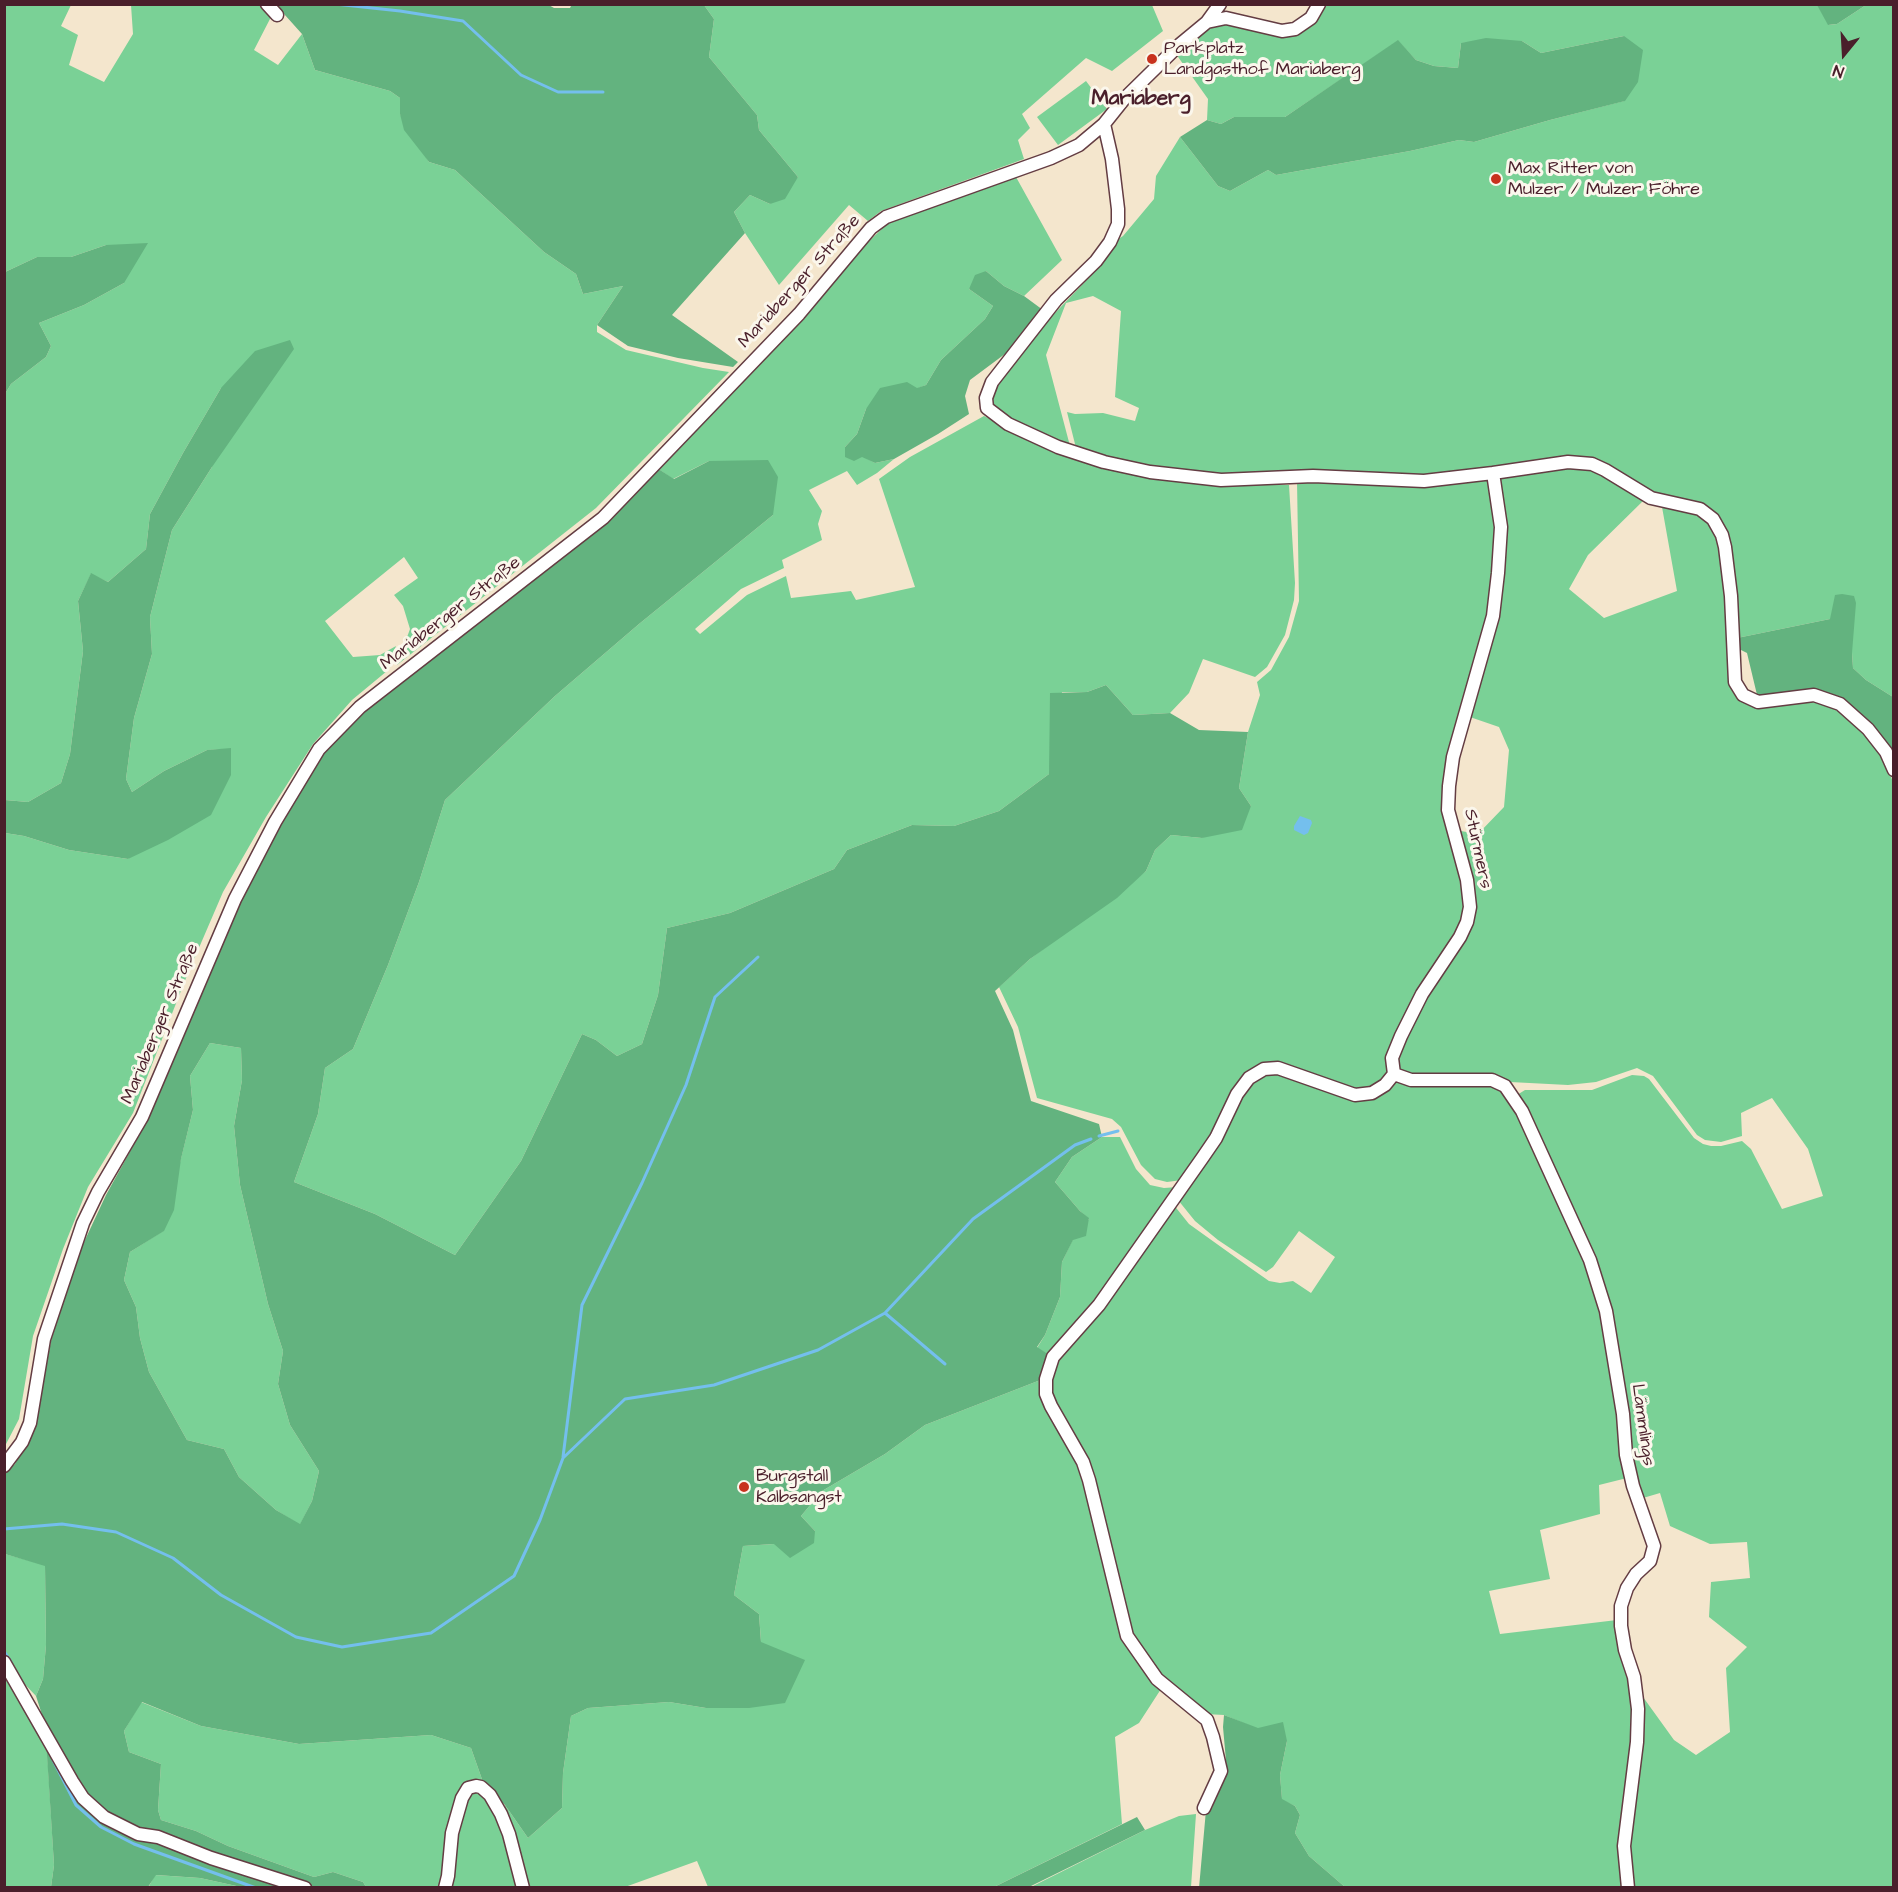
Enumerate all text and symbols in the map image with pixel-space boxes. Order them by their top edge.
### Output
north arrow [1814,24,1874,84]
place label: Parkplatz Landgasthof Mariaberg [1164,38,1360,80]
marker: Parkplatz Landgasthof Mariaberg [1145,52,1159,66]
text: N [1830,59,1847,83]
district label: Mariaberg [1091,87,1191,113]
place label: Max Ritter von Mulzer / Mulzer Föhre [1508,158,1700,201]
marker: Max Ritter von Mulzer / Mulzer Föhre [1489,172,1503,186]
street label: Mariaberger Straße [734,211,866,353]
street label: Mariaberger Straße [376,552,526,676]
street label: Stürmers [1458,807,1496,891]
street label: Mariaberger Straße [117,940,205,1108]
street label: Lämmlings [1626,1383,1658,1467]
place label: Burgstall Kalbsangst [756,1466,842,1508]
marker: Burgstall Kalbsangst [737,1480,751,1494]

